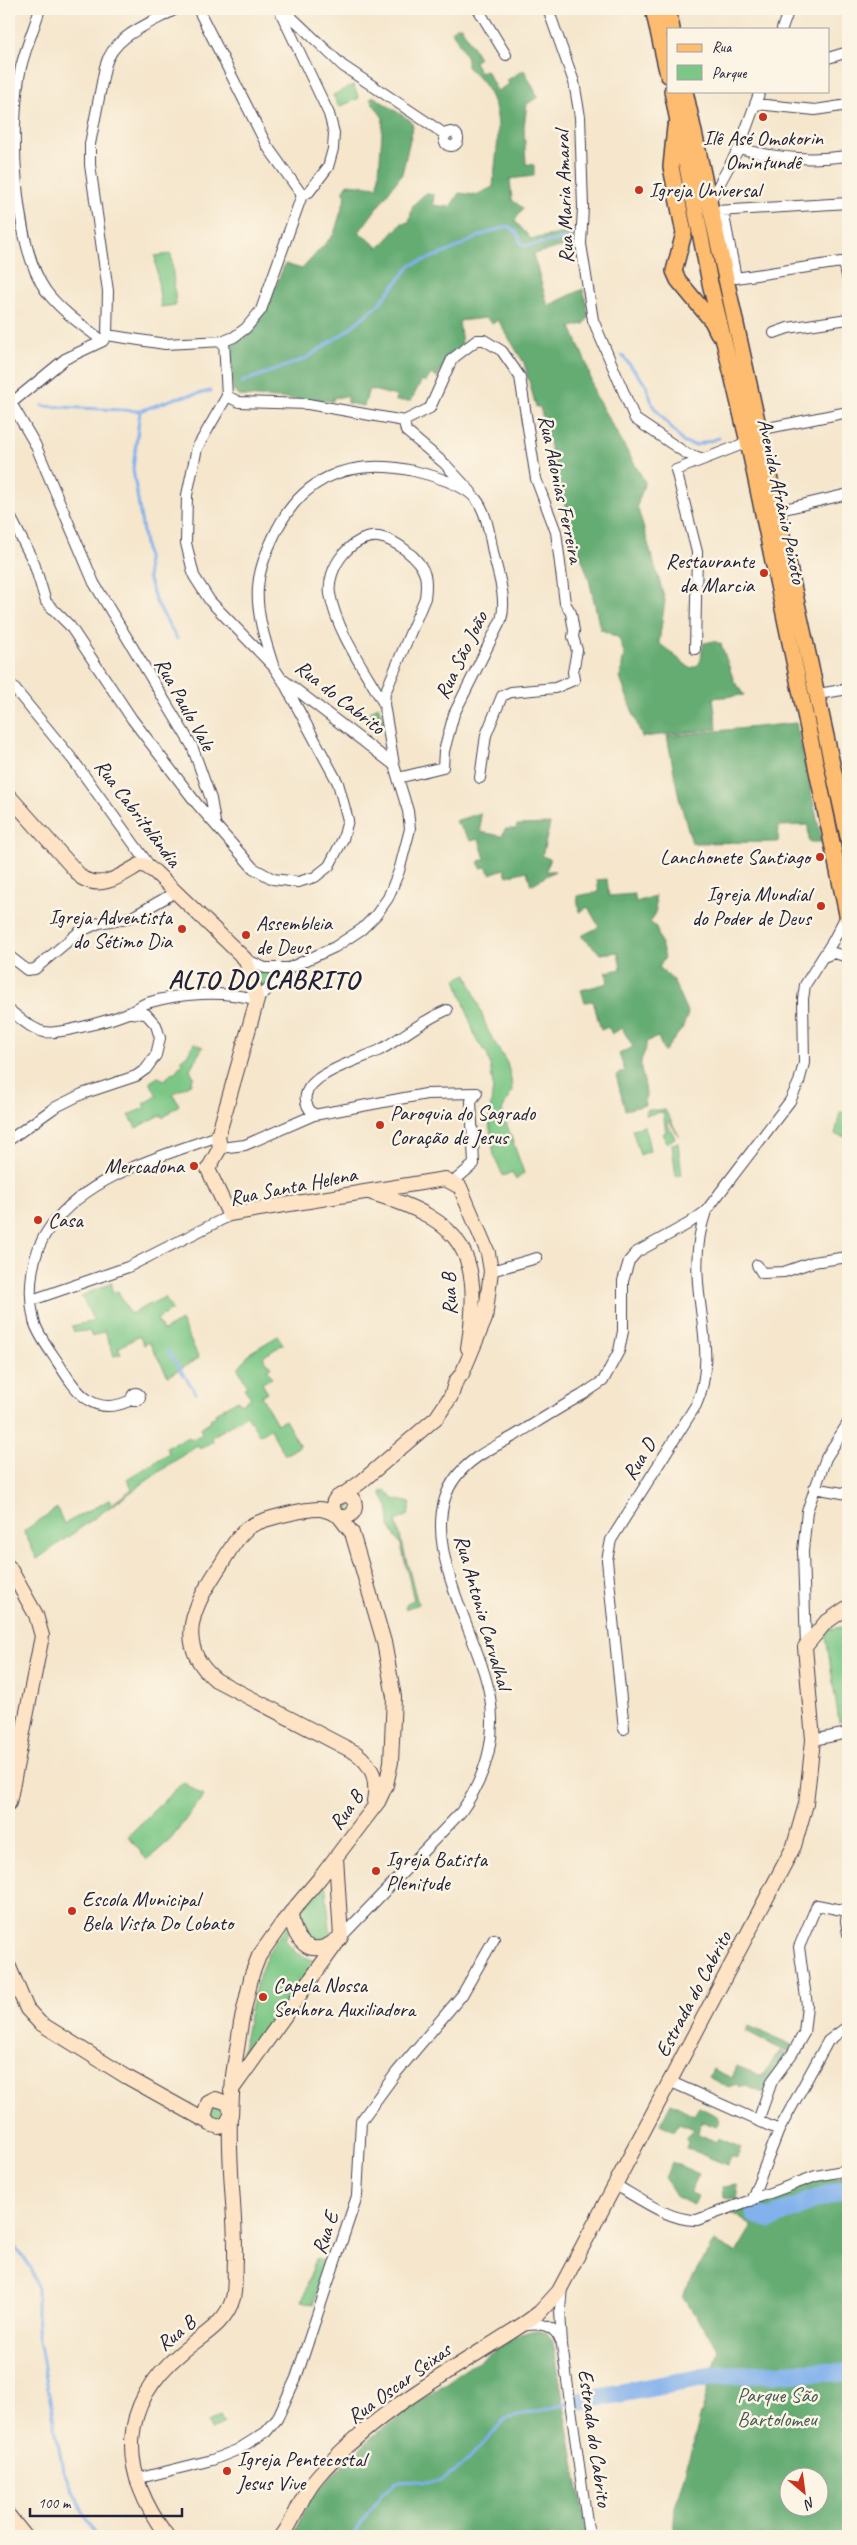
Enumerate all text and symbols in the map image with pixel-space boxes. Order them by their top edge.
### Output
legend [667,28,830,92]
text: Rua [712,38,732,57]
text: Parque [712,64,748,83]
marker: Ilê Asé Omokorin Omintundê [757,111,769,123]
place label: Ilê Asé Omokorin Omintundê [703,125,824,175]
street label: Rua Maria Amaral [549,127,579,264]
place label: Igreja Universal [649,177,764,203]
marker: Igreja Universal [633,184,645,196]
street label: Rua Adonias Ferreira [533,413,590,568]
street label: Avenida Afrânio Peixoto [752,416,813,588]
place label: Restaurante da Marcia [666,548,756,598]
marker: Restaurante da Marcia [758,567,770,579]
street label: Rua São João [429,606,494,703]
street label: Rua Paulo Vale [149,653,222,757]
street label: Rua do Cabrito [290,654,391,741]
street label: Rua Cabritolândia [89,754,188,873]
place label: Lanchonete Santiago [660,844,813,870]
marker: Lanchonete Santiago [814,851,826,863]
place label: Igreja Mundial do Poder de Deus [692,881,814,931]
marker: Igreja Mundial do Poder de Deus [815,900,827,912]
place label: Igreja Adventista do Sétimo Dia [49,904,174,954]
place label: Assembleia de Deus [256,910,334,960]
marker: Igreja Adventista do Sétimo Dia [176,923,188,935]
marker: Assembleia de Deus [240,929,252,941]
district label: ALTO DO CABRITO [168,963,363,996]
place label: Paroquia do Sagrado Coração de Jesus [390,1100,537,1150]
marker: Paroquia do Sagrado Coração de Jesus [374,1119,386,1131]
place label: Mercadona [104,1153,186,1179]
marker: Mercadona [188,1160,200,1172]
street label: Rua Santa Helena [227,1161,361,1211]
place label: Casa [48,1207,84,1233]
marker: Casa [32,1214,44,1226]
street label: Rua B [435,1270,463,1316]
street label: Rua D [616,1432,663,1485]
street label: Rua Antonio Carvalhal [449,1532,518,1696]
street label: Rua B [323,1783,370,1835]
place label: Igreja Batista Plenitude [386,1846,488,1896]
marker: Igreja Batista Plenitude [370,1865,382,1877]
place label: Escola Municipal Bela Vista Do Lobato [82,1886,236,1936]
marker: Escola Municipal Bela Vista Do Lobato [66,1905,78,1917]
street label: Estrada do Cabrito [649,1925,738,2061]
place label: Capela Nossa Senhora Auxiliadora [273,1972,418,2022]
marker: Capela Nossa Senhora Auxiliadora [257,1991,269,2003]
street label: Rua E [306,2206,345,2258]
street label: Rua B [151,2308,203,2357]
street label: Rua Oscar Seixas [342,2336,457,2429]
street label: Estrada do Cabrito [572,2368,618,2510]
park label: Parque São Bartolomeu [737,2382,819,2432]
place label: Igreja Pentecostal Jesus Vive [236,2446,370,2496]
marker: Igreja Pentecostal Jesus Vive [221,2465,233,2477]
north arrow [780,2468,830,2518]
scale bar [30,2485,182,2517]
text: N [800,2493,818,2514]
text: 100 m [38,2494,72,2513]

